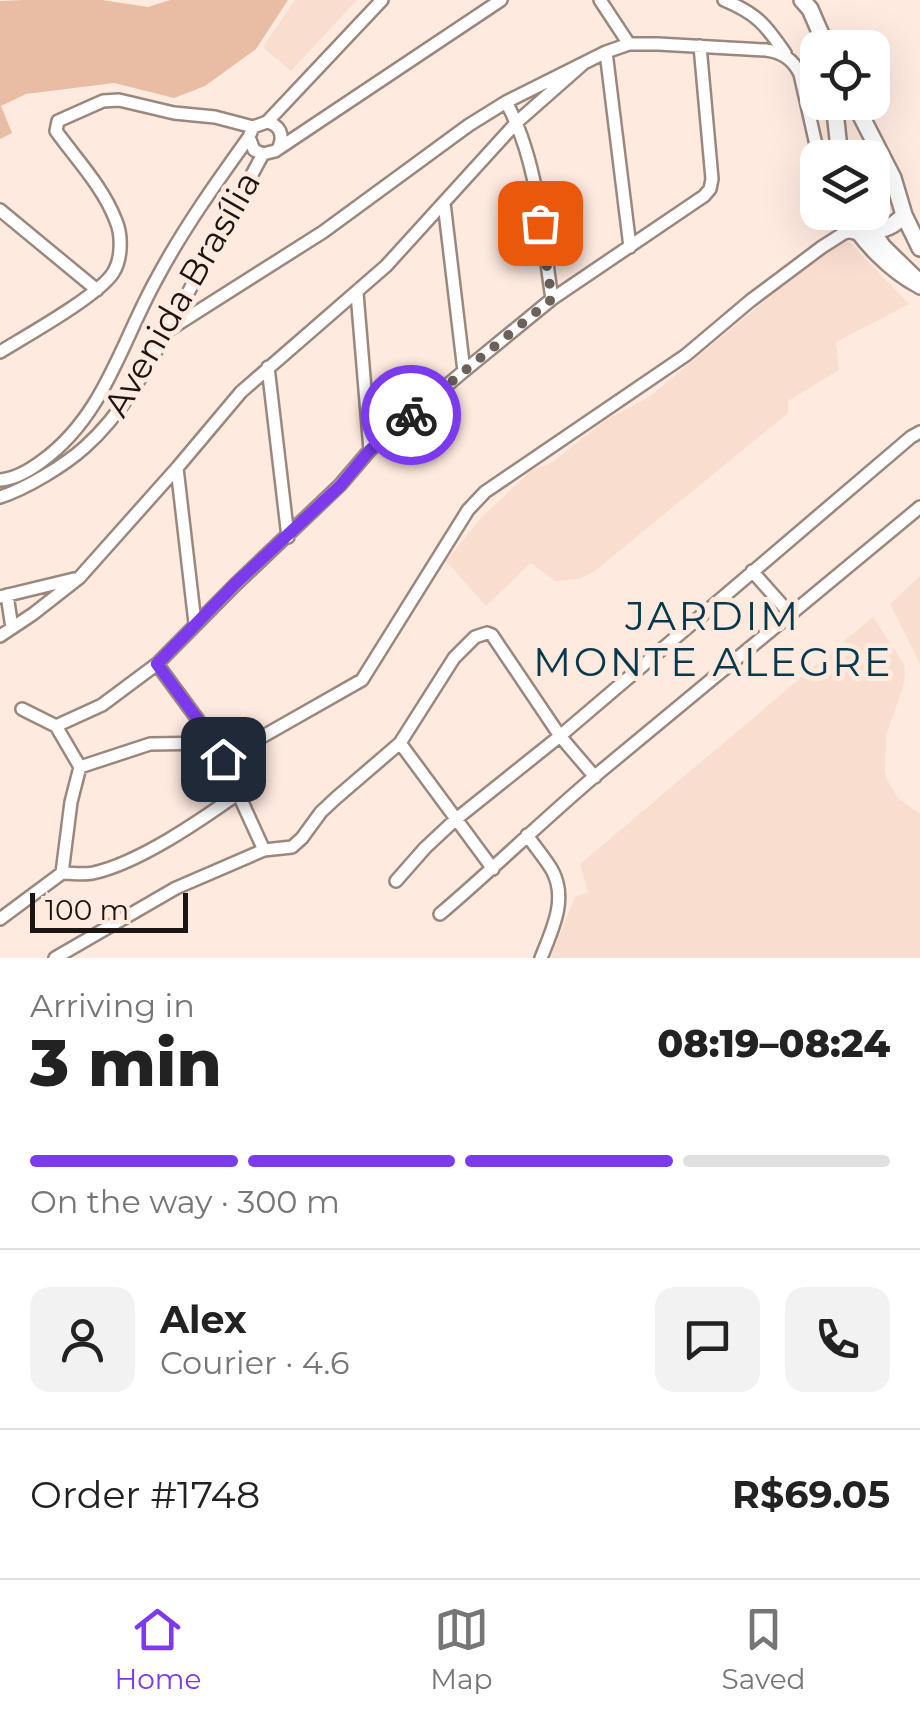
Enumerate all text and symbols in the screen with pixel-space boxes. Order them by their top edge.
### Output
map controls [800,30,890,230]
button: locate [800,30,890,120]
button: layers [800,140,890,230]
street label: Avenida Brasília [94,163,269,424]
pin [498,181,583,266]
icon: bag [513,196,568,251]
courier [361,365,461,465]
icon: bike [384,388,439,443]
district label: JARDIM MONTE ALEGRE [533,591,893,686]
pin [181,717,266,802]
icon: home [196,732,251,787]
scale bar [30,888,188,933]
text: 100 m [45,893,129,927]
text: Arriving in [30,986,195,1025]
text: 08:19–08:24 [657,1020,890,1067]
text: 3 min [30,1023,222,1102]
text: On the way · 300 m [30,1182,340,1221]
button: person [30,1287,135,1392]
button: chat [655,1287,760,1392]
button: phone [785,1287,890,1392]
text: Alex [160,1296,247,1343]
text: Courier · 4.6 [160,1343,349,1382]
text: Order #1748 [30,1471,260,1518]
text: R$69.05 [732,1471,890,1518]
tab: Home [114,1602,201,1696]
tab: Map [430,1602,493,1696]
tab: Saved [721,1602,806,1696]

